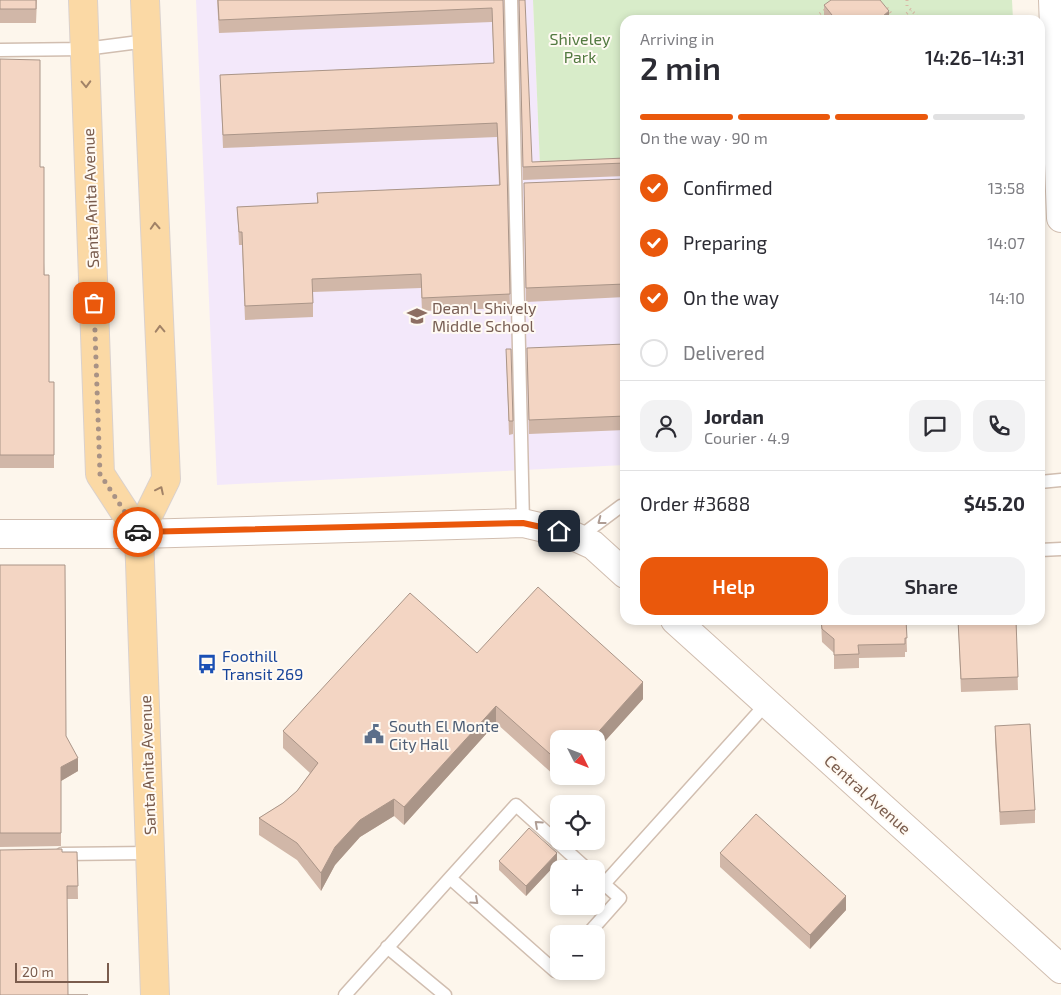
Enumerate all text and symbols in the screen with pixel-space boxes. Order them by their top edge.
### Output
park label: Shiveley Park [550,29,611,66]
text: Arriving in [640,29,714,48]
text: 14:26–14:31 [925,46,1025,69]
text: 2 min [640,48,721,86]
one-way arrow [81,80,91,88]
street label: Santa Anita Avenue [78,128,102,268]
text: On the way · 90 m [640,128,768,147]
icon: check [640,174,668,202]
text: Confirmed [683,176,773,199]
text: 13:58 [988,178,1025,197]
one-way arrow [150,222,161,230]
icon: check [640,229,668,257]
text: Preparing [683,231,767,254]
text: 14:07 [987,233,1025,252]
pin [73,282,115,324]
icon: check [640,284,668,312]
text: On the way [683,286,779,309]
text: 14:10 [989,288,1025,307]
icon: bag [80,289,108,317]
place label: Dean L Shively Middle School [432,298,537,335]
school or university icon: Dean L Shively Middle School [406,305,428,327]
one-way arrow [154,325,165,333]
text: Delivered [683,341,765,364]
button: person [640,400,692,452]
button: chat [909,400,961,452]
button: phone [973,400,1025,452]
text: Jordan [704,405,764,428]
text: Courier · 4.9 [704,428,790,447]
one-way arrow [154,486,165,495]
text: Order #3688 [640,492,750,515]
text: $45.20 [964,492,1025,515]
courier [113,507,163,557]
pin [538,510,580,552]
one-way arrow [598,515,607,523]
icon: home [545,517,573,545]
icon: car [124,518,152,546]
button: Help [640,557,828,615]
button: Share [838,557,1025,615]
place label: Foothill Transit 269 [222,646,303,683]
bus stop icon: Foothill Transit 269 [196,653,218,675]
street label: Santa Anita Avenue [135,695,159,835]
place label: South El Monte City Hall [389,716,499,753]
public building icon: South El Monte City Hall [363,723,385,745]
north arrow [550,730,605,785]
map controls [550,730,605,980]
street label: Central Avenue [821,750,915,838]
button: locate [550,795,605,850]
one-way arrow [534,821,543,830]
button: + [550,860,605,915]
one-way arrow [470,895,479,904]
button: − [550,925,605,980]
scale bar [15,960,109,983]
text: 20 m [22,963,54,980]

